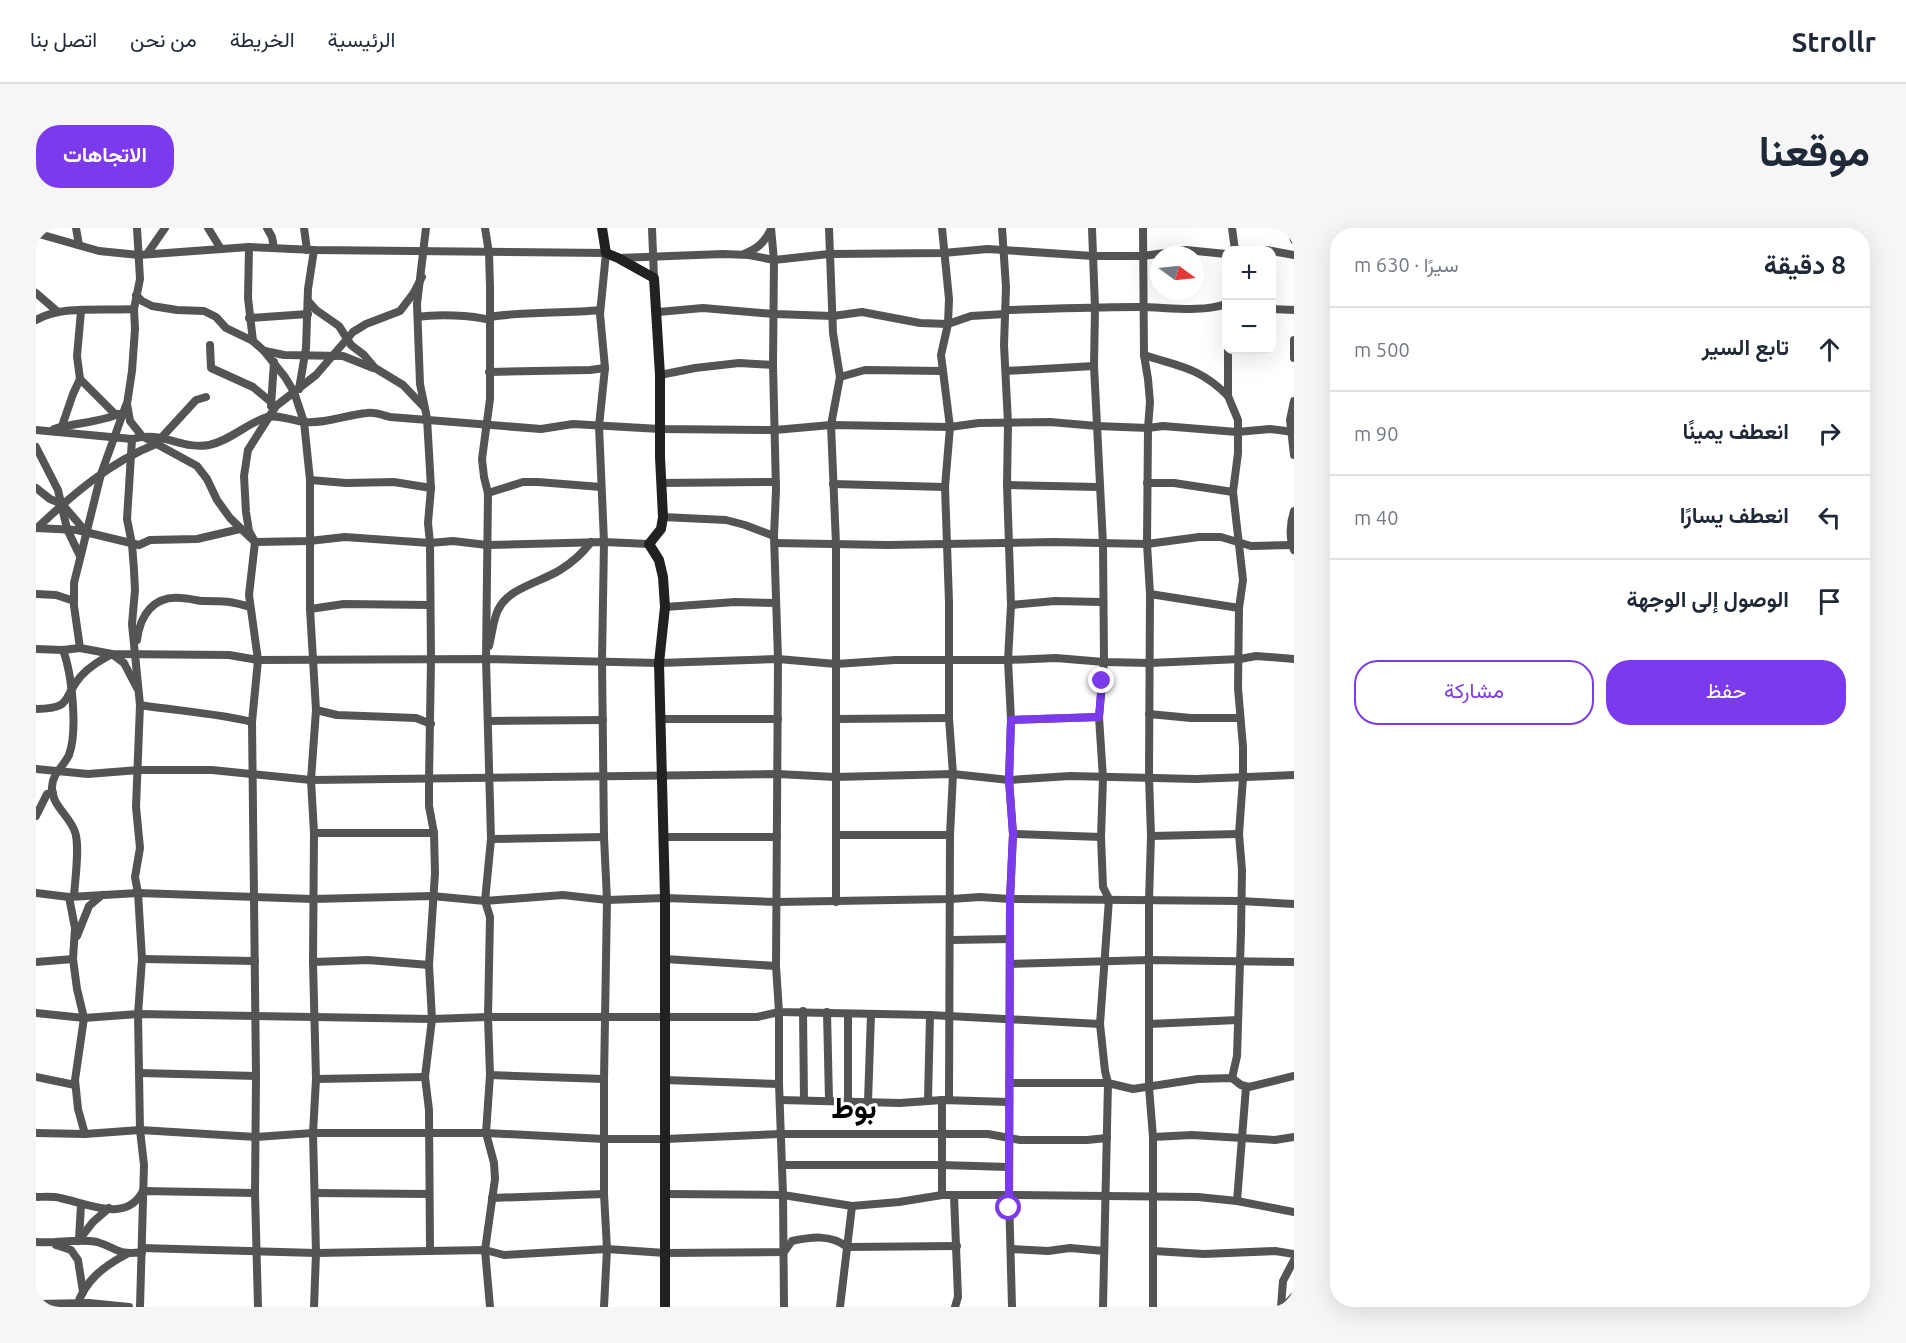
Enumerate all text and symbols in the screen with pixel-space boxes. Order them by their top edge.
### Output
text: Strollr [1791,26,1876,57]
text: اتصل بنا [30,27,97,51]
text: من نحن [130,27,197,51]
text: الخريطة [230,27,295,51]
text: الرئيسية [328,27,395,51]
button: الاتجاهات [36,125,174,188]
text: موقعنا [1759,127,1870,174]
north arrow [1150,246,1204,300]
map controls [1222,246,1276,354]
button: + [1222,246,1276,300]
text: 8 دقيقة [1764,250,1846,279]
text: سيرًا · 630 m [1354,253,1459,276]
button: − [1222,300,1276,354]
icon: ahead [1813,333,1846,366]
text: تابع السير [1702,334,1789,359]
text: 500 m [1354,338,1410,361]
icon: right [1813,417,1846,450]
text: انعطف يمينًا [1682,418,1789,443]
text: 90 m [1354,422,1398,445]
icon: left [1813,501,1846,534]
text: انعطف يسارًا [1680,502,1789,527]
text: 40 m [1354,506,1398,529]
icon: arrive [1813,585,1846,618]
text: الوصول إلى الوجهة [1626,586,1789,611]
button: مشاركة [1354,660,1594,725]
button: حفظ [1606,660,1846,725]
route end [1088,667,1114,693]
district label: بوط [831,1090,877,1126]
route start [995,1194,1021,1220]

